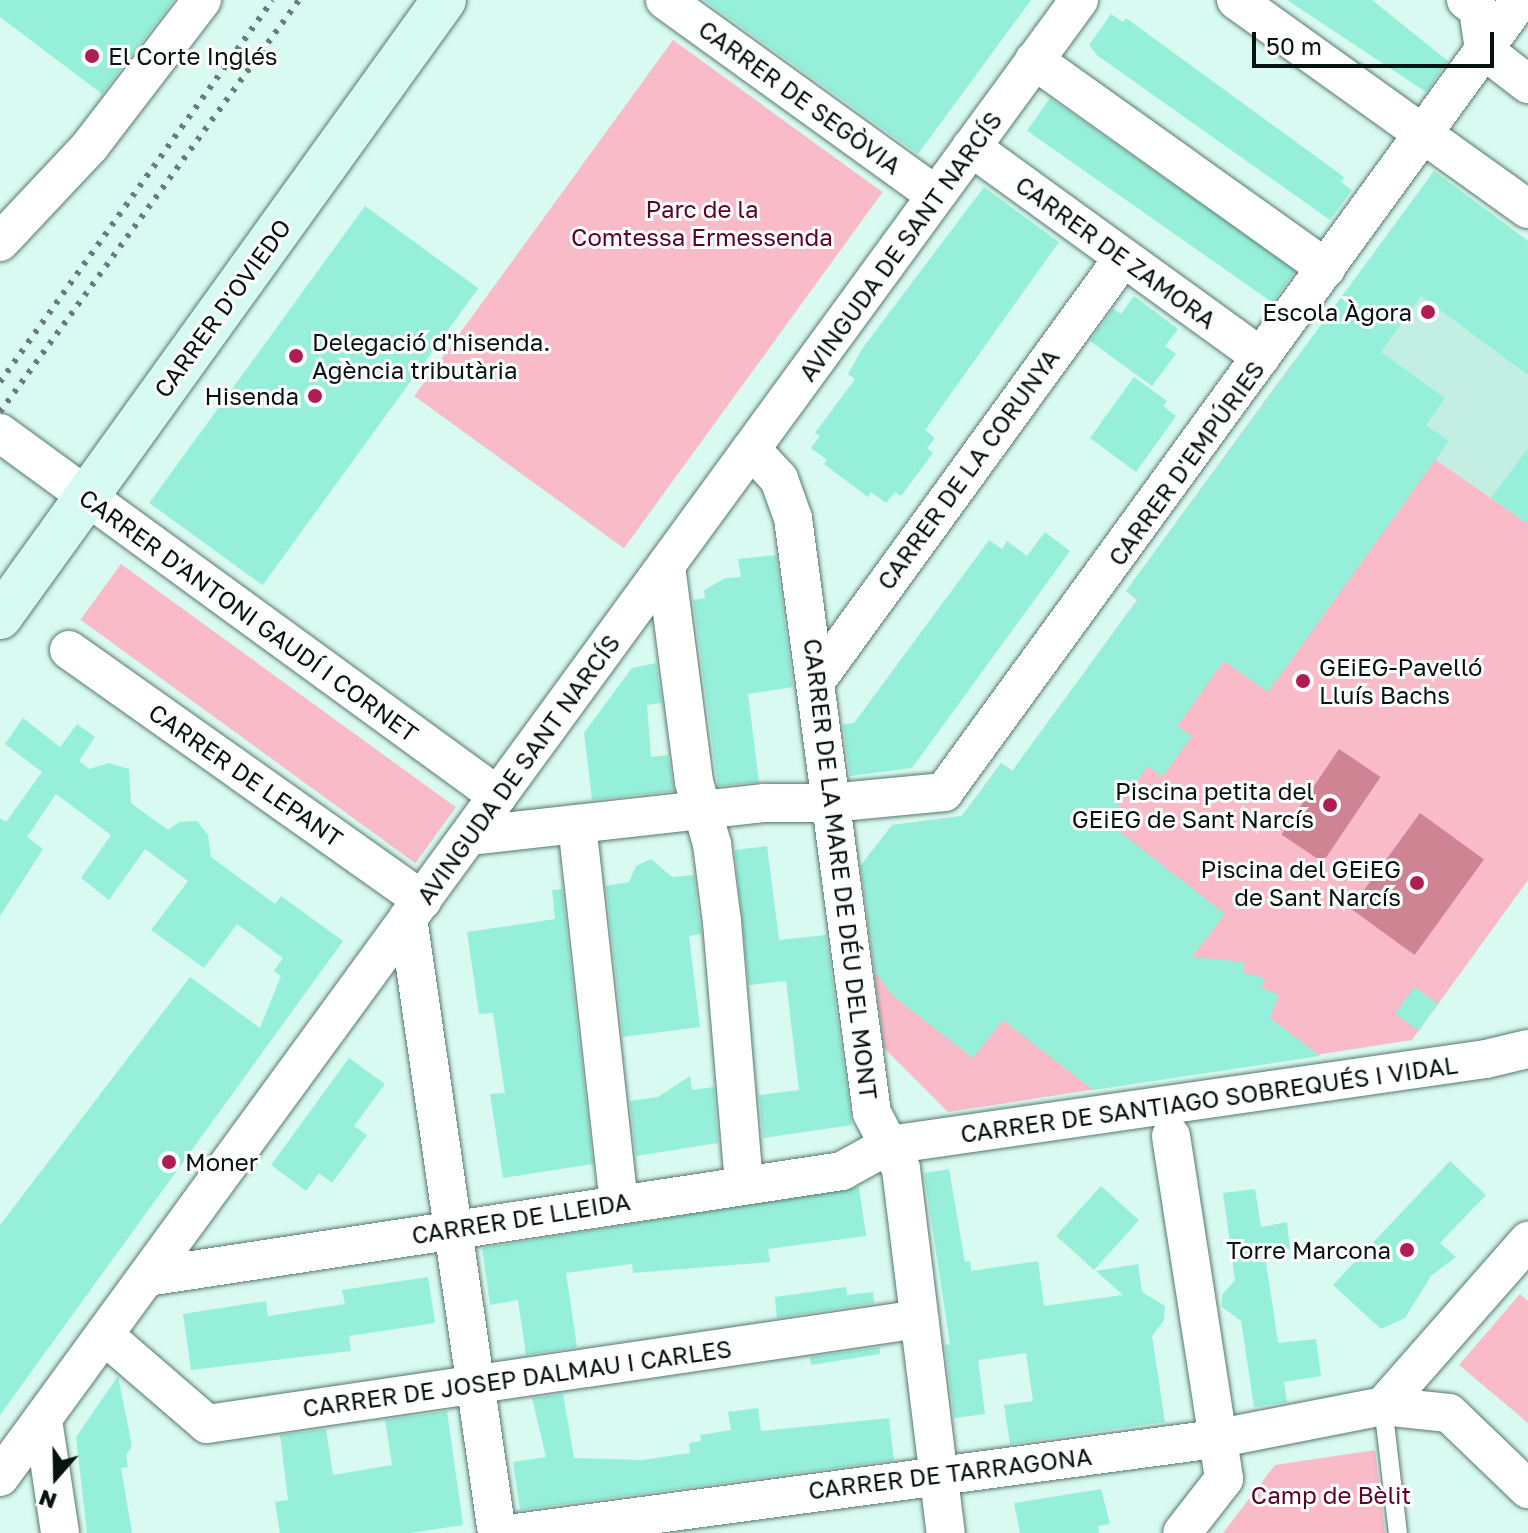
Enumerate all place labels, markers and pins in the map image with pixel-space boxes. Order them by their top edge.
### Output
place label: El Corte Inglés [108,42,278,70]
marker: El Corte Inglés [83,47,101,65]
place label: Escola Àgora [1262,298,1412,326]
marker: Escola Àgora [1419,303,1437,321]
place label: Delegació d'hisenda. Agència tributària [312,328,550,384]
marker: Delegació d'hisenda. Agència tributària [287,347,305,365]
place label: Hisenda [205,382,299,410]
marker: Hisenda [306,387,324,405]
place label: GEiEG-Pavelló Lluís Bachs [1319,653,1483,709]
marker: GEiEG-Pavelló Lluís Bachs [1294,672,1312,690]
place label: Piscina petita del GEiEG de Sant Narcís [1072,777,1314,833]
marker: Piscina petita del GEiEG de Sant Narcís [1321,796,1339,814]
place label: Piscina del GEiEG de Sant Narcís [1201,855,1401,911]
marker: Piscina del GEiEG de Sant Narcís [1408,874,1426,892]
place label: Moner [185,1148,258,1176]
marker: Moner [160,1153,178,1171]
place label: Torre Marcona [1226,1236,1391,1264]
marker: Torre Marcona [1398,1241,1416,1259]

